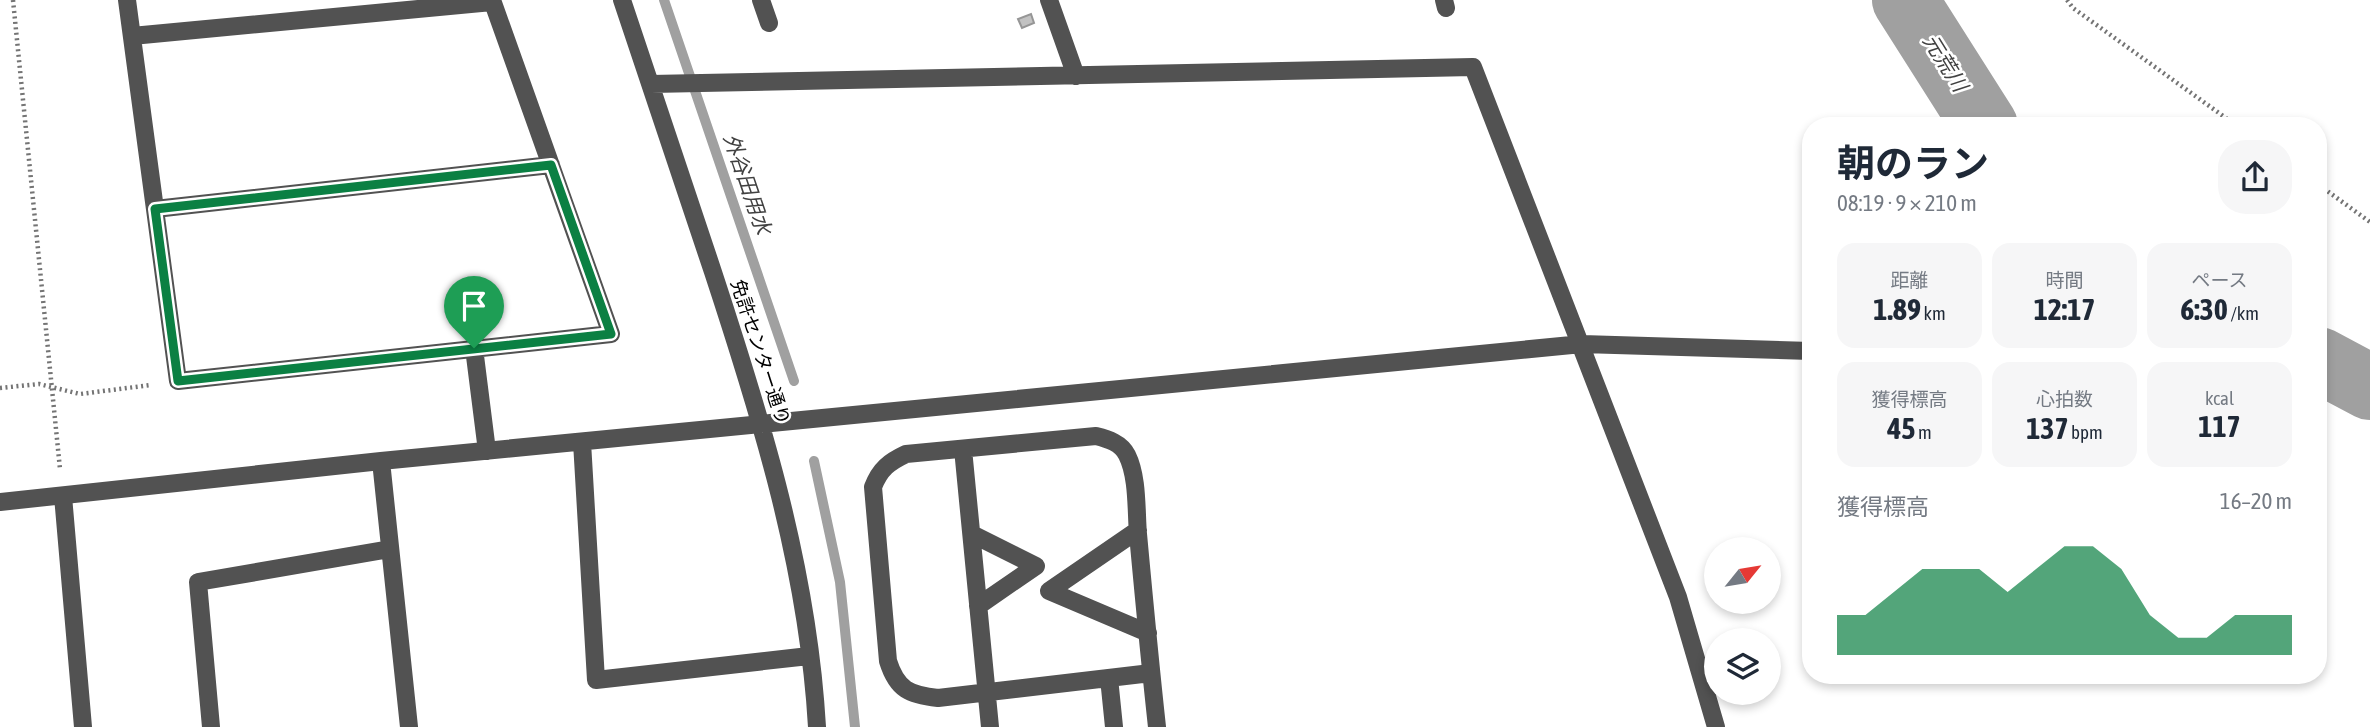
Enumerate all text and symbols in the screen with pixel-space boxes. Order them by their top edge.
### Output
water label: 元荒川 [1919,29,1974,97]
water label: 外谷田用水 [720,130,777,239]
button: share [2218,140,2292,214]
text: 朝のラン [1837,142,1989,185]
text: 08:19 · 9 × 210 m [1837,190,1977,216]
text: 距離 [1890,269,1929,291]
text: 時間 [2045,269,2084,291]
text: ペース [2191,269,2248,291]
pin [444,276,504,348]
street label: 免許センター通り [727,276,795,428]
icon: arrive [455,287,493,325]
text: 1.89 [1873,292,1921,326]
text: 12:17 [2034,292,2095,326]
text: 6:30 [2180,292,2228,326]
text: km [1921,302,1946,324]
text: /km [2228,302,2259,324]
text: kcal [2205,387,2234,409]
text: 獲得標高 [1871,388,1948,410]
text: 心拍数 [2036,388,2093,410]
text: 117 [2198,409,2241,443]
text: 45 [1887,411,1915,445]
text: 137 [2026,411,2069,445]
text: m [1915,421,1932,443]
text: bpm [2069,421,2103,443]
text: 16–20 m [2220,488,2292,514]
text: 獲得標高 [1837,494,1929,520]
north arrow [1704,537,1782,614]
map controls [1704,537,1781,705]
button: layers [1704,628,1781,705]

